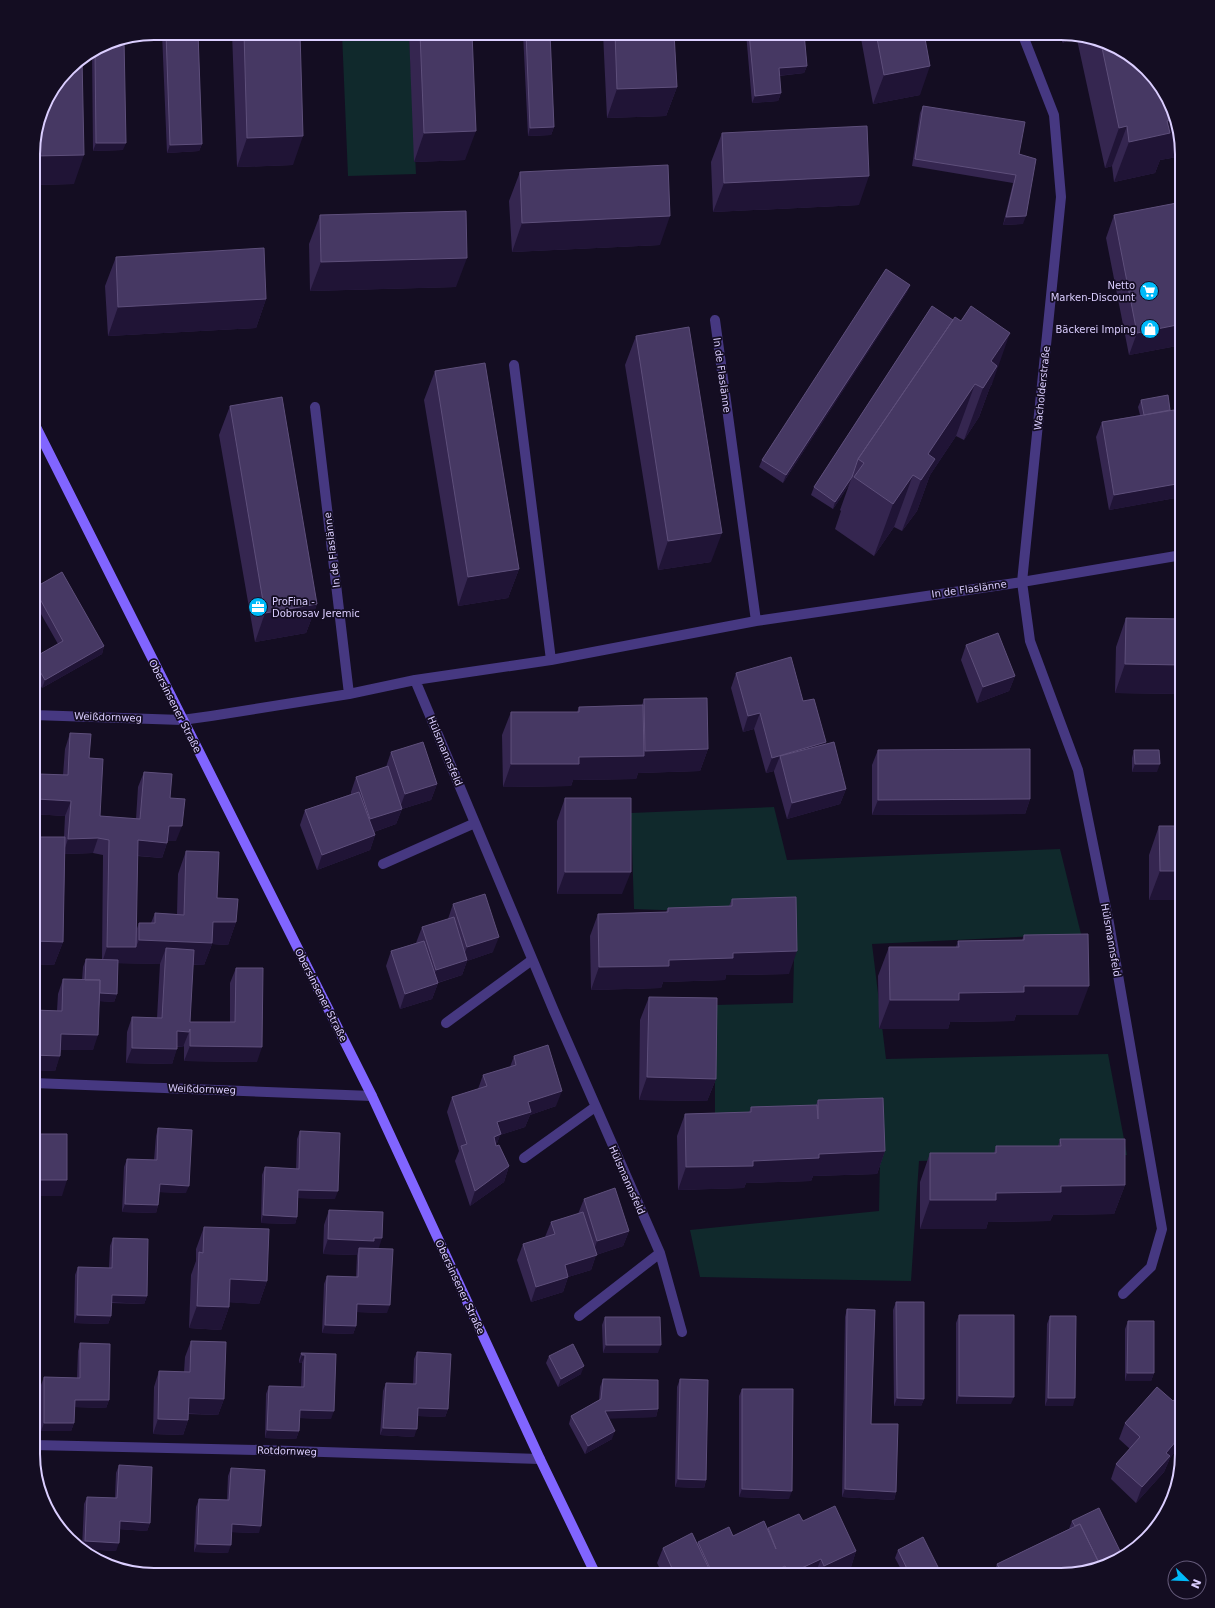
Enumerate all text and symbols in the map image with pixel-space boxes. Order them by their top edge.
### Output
place label: Netto Marken-Discount [1051,280,1135,303]
supermarket icon: Netto Marken-Discount [1138,280,1160,302]
shop icon: Bäckerei Imping [1139,318,1161,340]
place label: Bäckerei Imping [1055,324,1136,335]
street label: In de Flaslänne [711,337,733,413]
street label: Wacholderstraße [1032,345,1052,431]
street label: In de Flaslänne [322,512,342,588]
street label: In de Flaslänne [931,578,1007,600]
office icon: ProFina - Dobrosav Jeremic [247,596,269,618]
place label: ProFina - Dobrosav Jeremic [272,596,360,619]
street label: Obersinsener Straße [147,658,203,754]
street label: Weißdornweg [74,710,142,724]
street label: Hülsmannsfeld [425,715,465,787]
street label: Hülsmannsfeld [1099,902,1123,978]
street label: Obersinsener Straße [293,947,349,1043]
street label: Weißdornweg [168,1082,236,1096]
street label: Hülsmannsfeld [607,1144,647,1216]
street label: Obersinsener Straße [433,1238,487,1336]
street label: Rotdornweg [257,1444,317,1458]
north arrow [1167,1560,1207,1600]
text: N [1188,1577,1204,1590]

